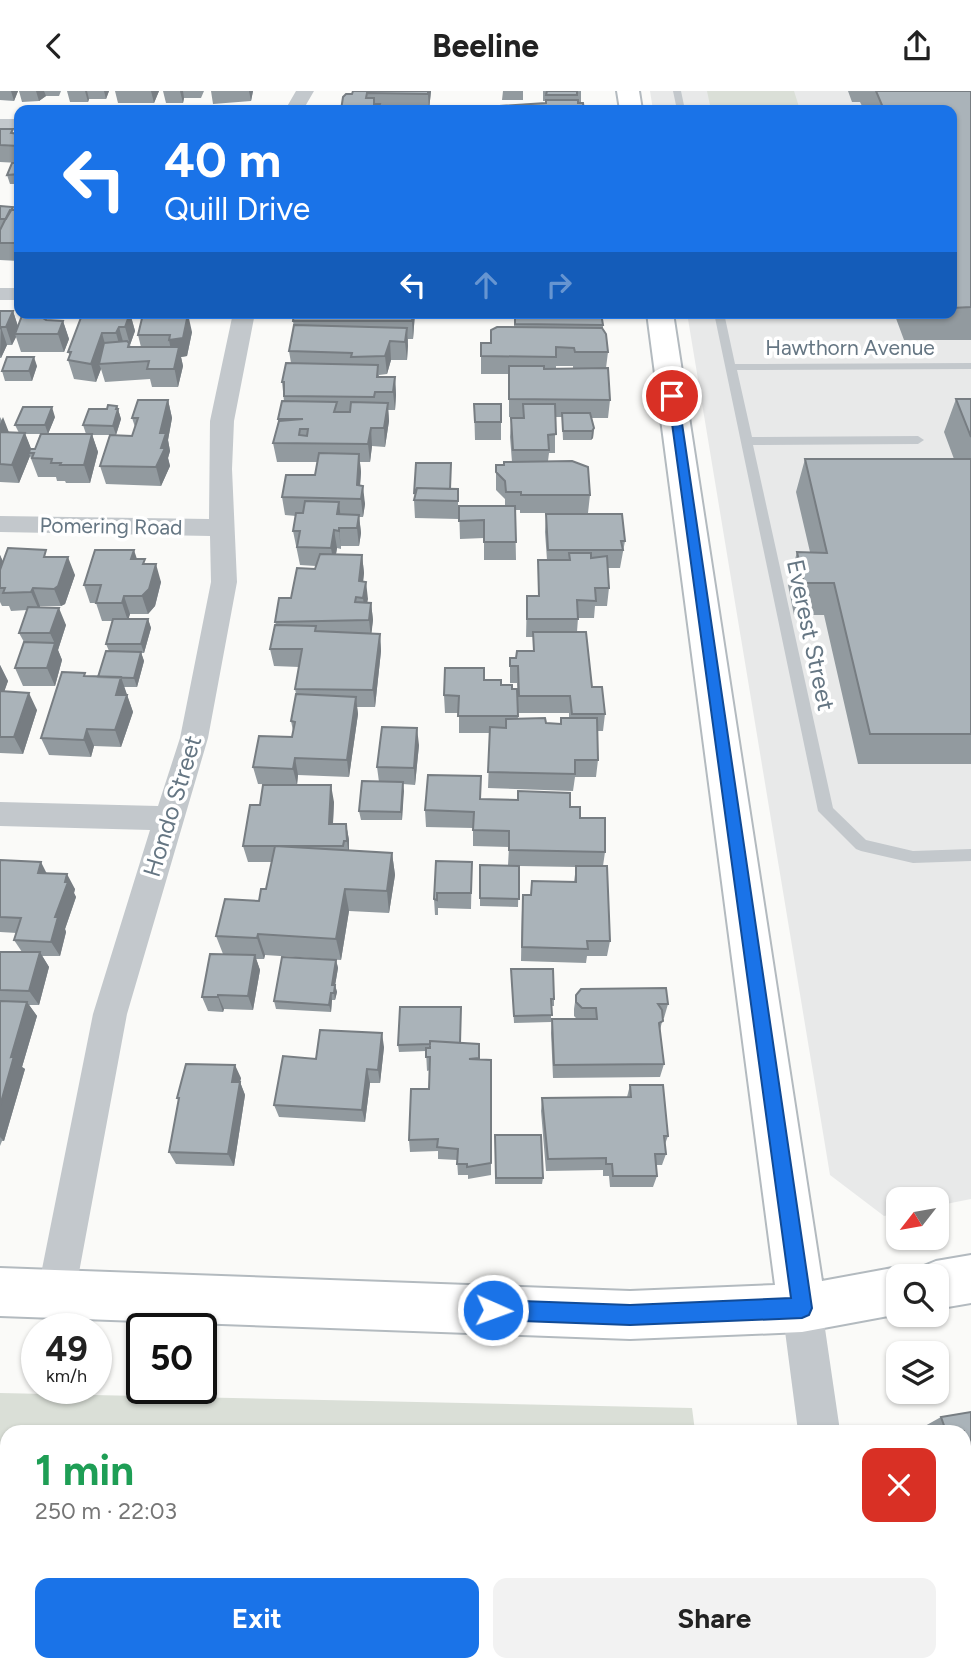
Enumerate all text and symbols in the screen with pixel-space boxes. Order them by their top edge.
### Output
icon: back [35,27,73,65]
text: Beeline [432,27,539,65]
icon: share [898,27,936,65]
text: 40 m [164,130,281,189]
icon: left [49,133,140,224]
text: Quill Drive [164,190,310,228]
icon: left [394,266,432,304]
icon: ahead [467,266,505,304]
icon: right [540,266,578,304]
street label: Hawthorn Avenue [765,335,935,360]
pin [642,366,702,426]
icon: arrive [653,377,691,415]
street label: Pomering Road [39,512,183,540]
street label: Everest Street [781,557,841,713]
street label: Hondo Street [137,732,207,880]
north arrow [886,1187,948,1249]
map controls [886,1187,949,1404]
button: search [886,1264,949,1327]
position arrow [456,1273,530,1347]
speed limit sign: 50 [126,1313,217,1404]
text: 49 [45,1328,88,1370]
button: layers [886,1341,949,1404]
text: km/h [46,1365,87,1387]
text: 1 min [35,1445,134,1496]
button: close [862,1448,936,1522]
text: 250 m · 22:03 [35,1497,177,1525]
button: Exit [35,1578,479,1658]
button: Share [493,1578,936,1658]

